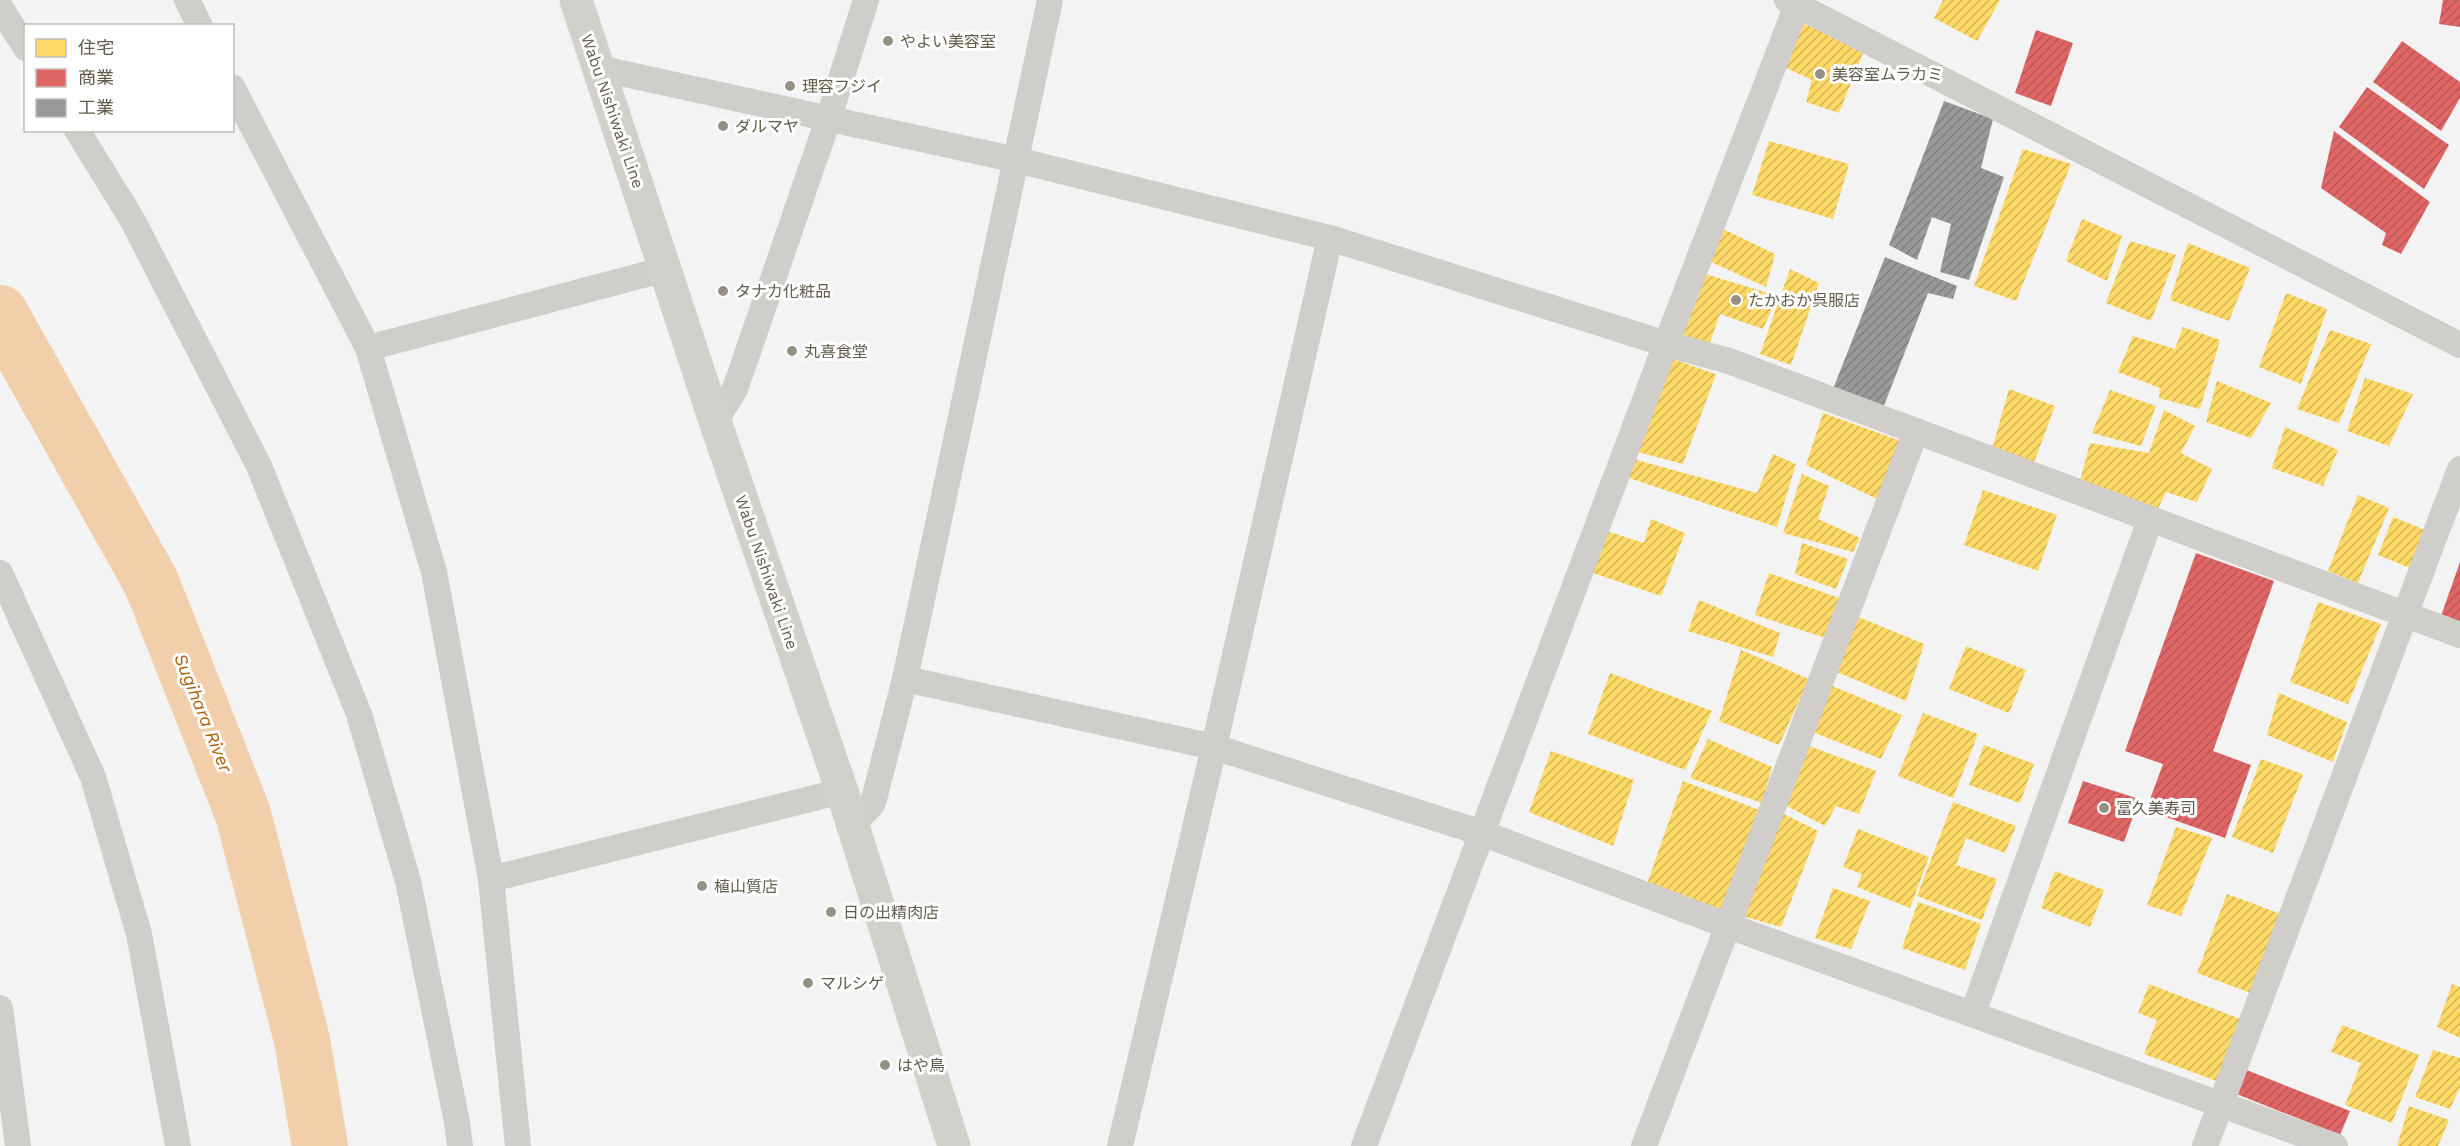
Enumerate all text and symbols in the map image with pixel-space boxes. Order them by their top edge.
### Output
legend [24,24,234,132]
street label: Wabu Nishiwaki Line [577,32,648,191]
place label: やよい美容室 [900,32,996,51]
marker: やよい美容室 [881,34,895,48]
text: 住宅 [78,37,114,58]
place label: 美容室ムラカミ [1832,65,1943,84]
text: 商業 [78,67,114,88]
marker: 美容室ムラカミ [1813,67,1827,81]
place label: 理容フジイ [802,77,882,96]
marker: 理容フジイ [783,79,797,93]
text: 工業 [78,97,114,118]
place label: ダルマヤ [735,117,799,136]
marker: ダルマヤ [716,119,730,133]
place label: タナカ化粧品 [735,282,831,301]
marker: タナカ化粧品 [716,284,730,298]
place label: たかおか呉服店 [1748,291,1860,310]
marker: たかおか呉服店 [1729,293,1743,307]
place label: 丸喜食堂 [804,342,868,361]
marker: 丸喜食堂 [785,344,799,358]
street label: Wabu Nishiwaki Line [731,493,802,652]
water label: Sugihara River [170,650,237,776]
place label: 冨久美寿司 [2116,799,2196,818]
marker: 冨久美寿司 [2097,801,2111,815]
place label: 植山質店 [714,877,778,896]
marker: 植山質店 [695,879,709,893]
place label: 日の出精肉店 [843,903,939,922]
marker: 日の出精肉店 [824,905,838,919]
place label: マルシゲ [820,974,884,993]
marker: マルシゲ [801,976,815,990]
place label: はや鳥 [897,1056,945,1075]
marker: はや鳥 [878,1058,892,1072]

